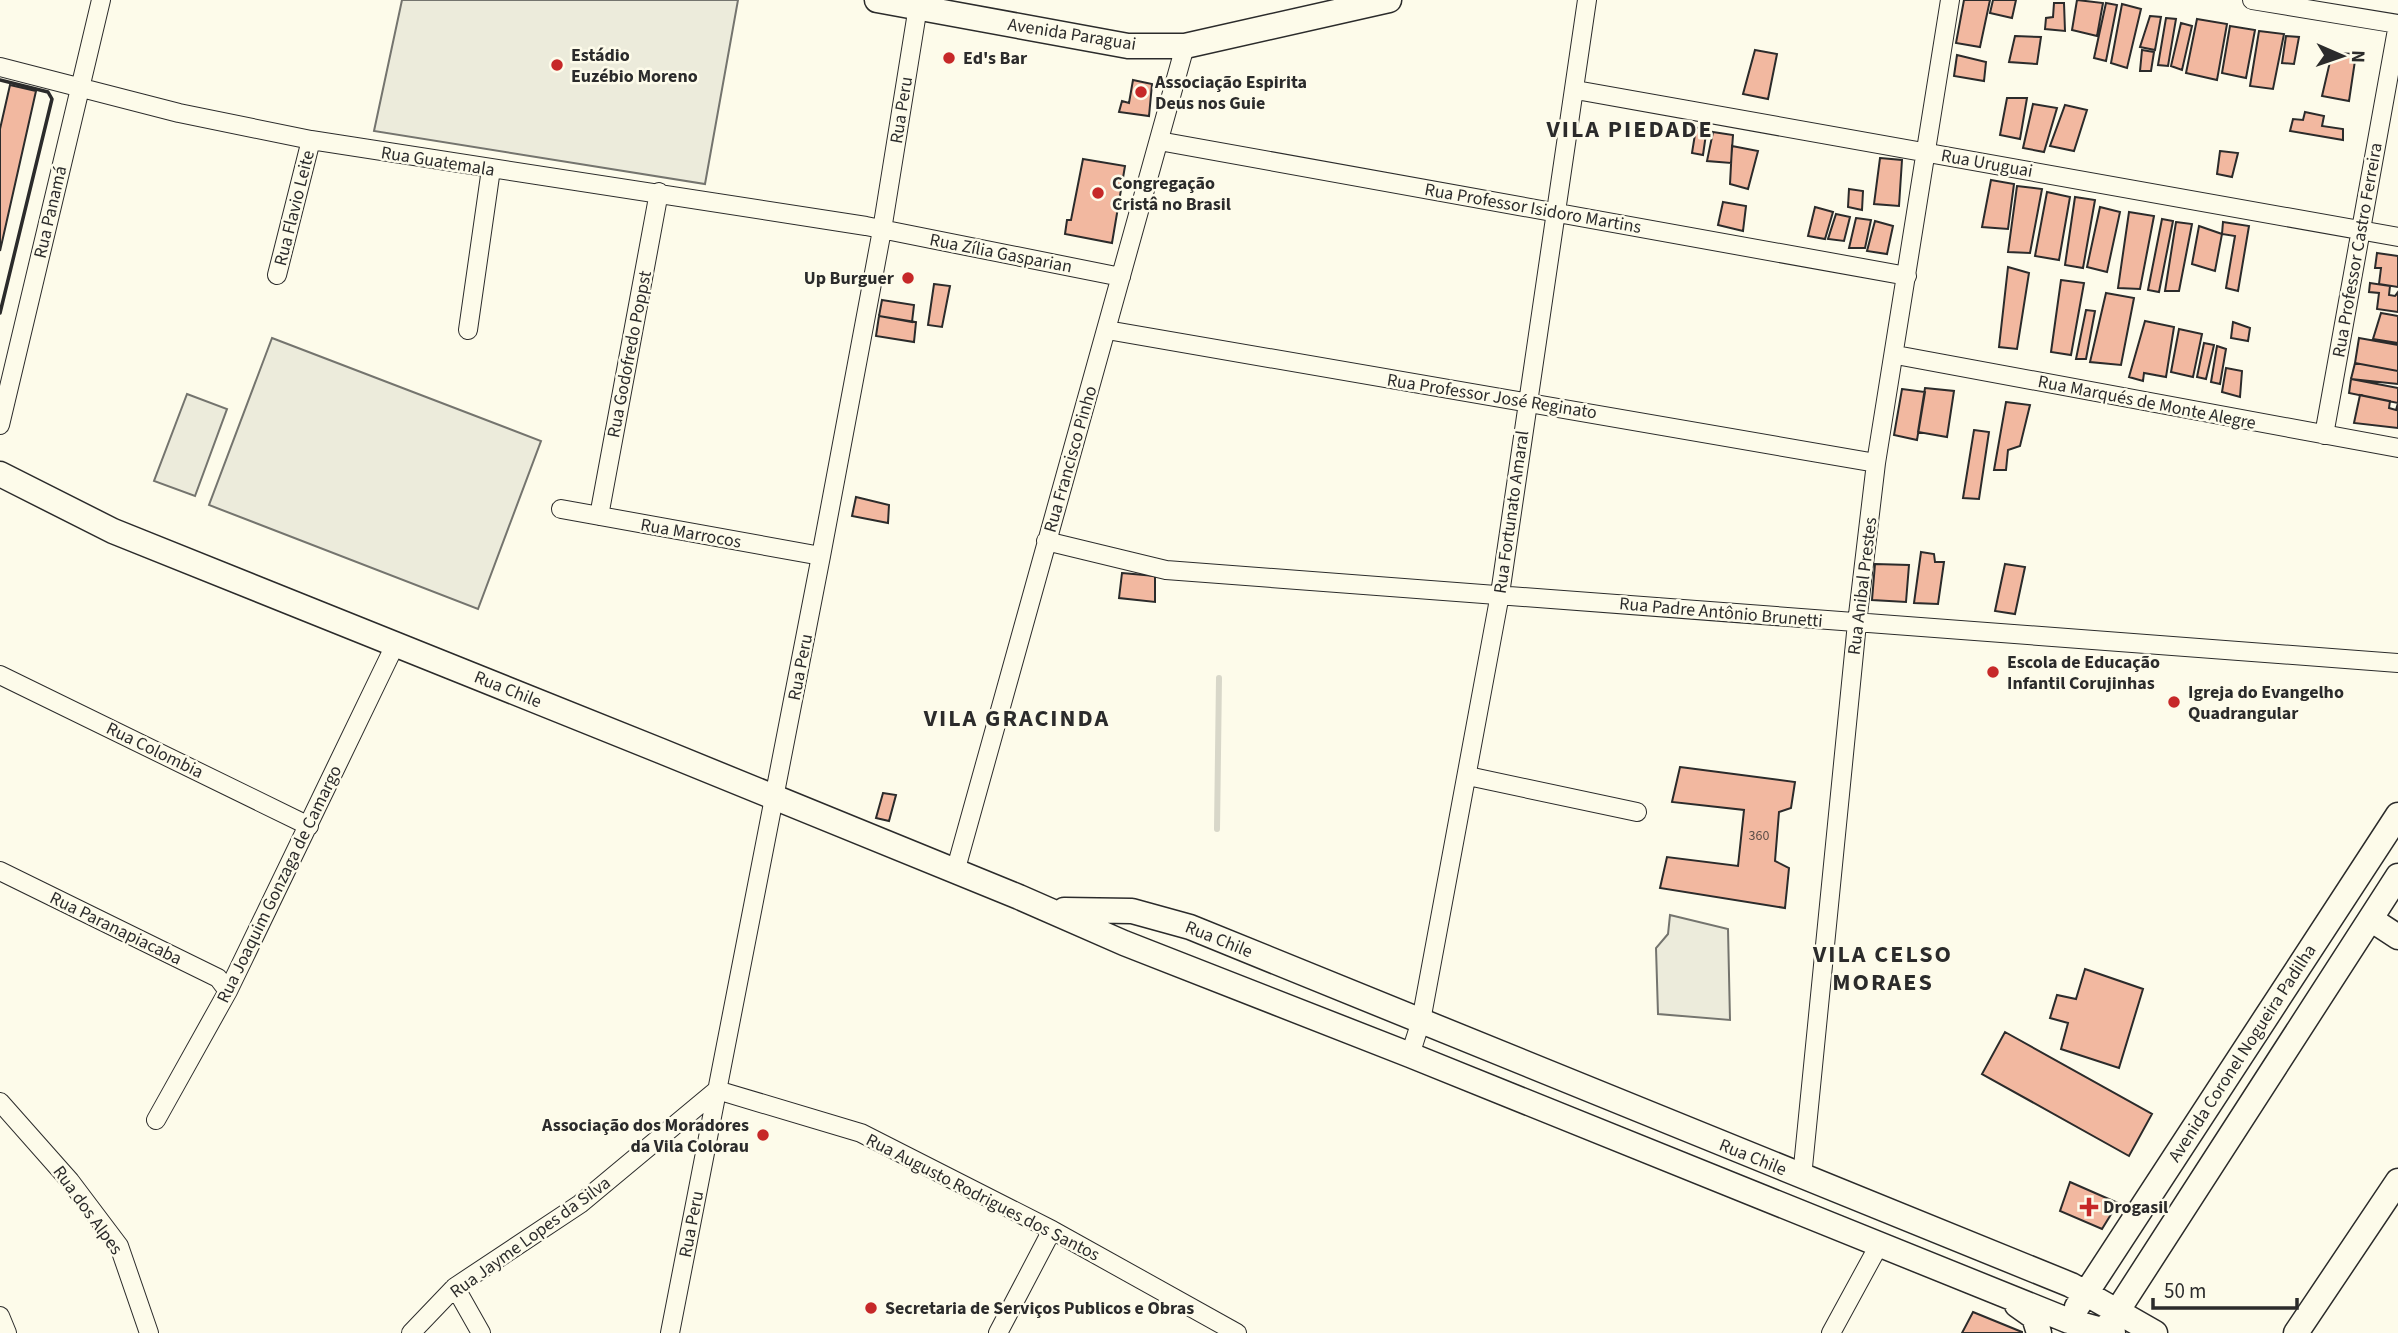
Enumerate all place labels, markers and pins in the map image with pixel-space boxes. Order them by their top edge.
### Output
place label: Estádio Euzébio Moreno [571,43,698,89]
place label: Ed's Bar [963,46,1028,71]
marker: Ed's Bar [941,50,957,66]
marker: Estádio Euzébio Moreno [549,57,565,73]
place label: Associação Espirita Deus nos Guie [1154,70,1307,116]
marker: Associação Espirita Deus nos Guie [1133,84,1149,100]
place label: Congregação Cristâ no Brasil [1112,171,1231,217]
marker: Congregação Cristâ no Brasil [1090,185,1106,201]
place label: Up Burguer [804,266,895,291]
marker: Up Burguer [900,270,916,286]
place label: Escola de Educação Infantil Corujinhas [2007,650,2160,696]
marker: Escola de Educação Infantil Corujinhas [1985,664,2001,680]
place label: Igreja do Evangelho Quadrangular [2188,680,2344,726]
marker: Igreja do Evangelho Quadrangular [2166,694,2182,710]
place label: Associação dos Moradores da Vila Colorau [541,1113,749,1159]
marker: Associação dos Moradores da Vila Colorau [755,1127,771,1143]
place label: Drogasil [2103,1195,2168,1220]
marker: Drogasil [2081,1199,2097,1215]
place label: Secretaria de Serviços Publicos e Obras [885,1296,1194,1321]
marker: Secretaria de Serviços Publicos e Obras [863,1300,879,1316]

